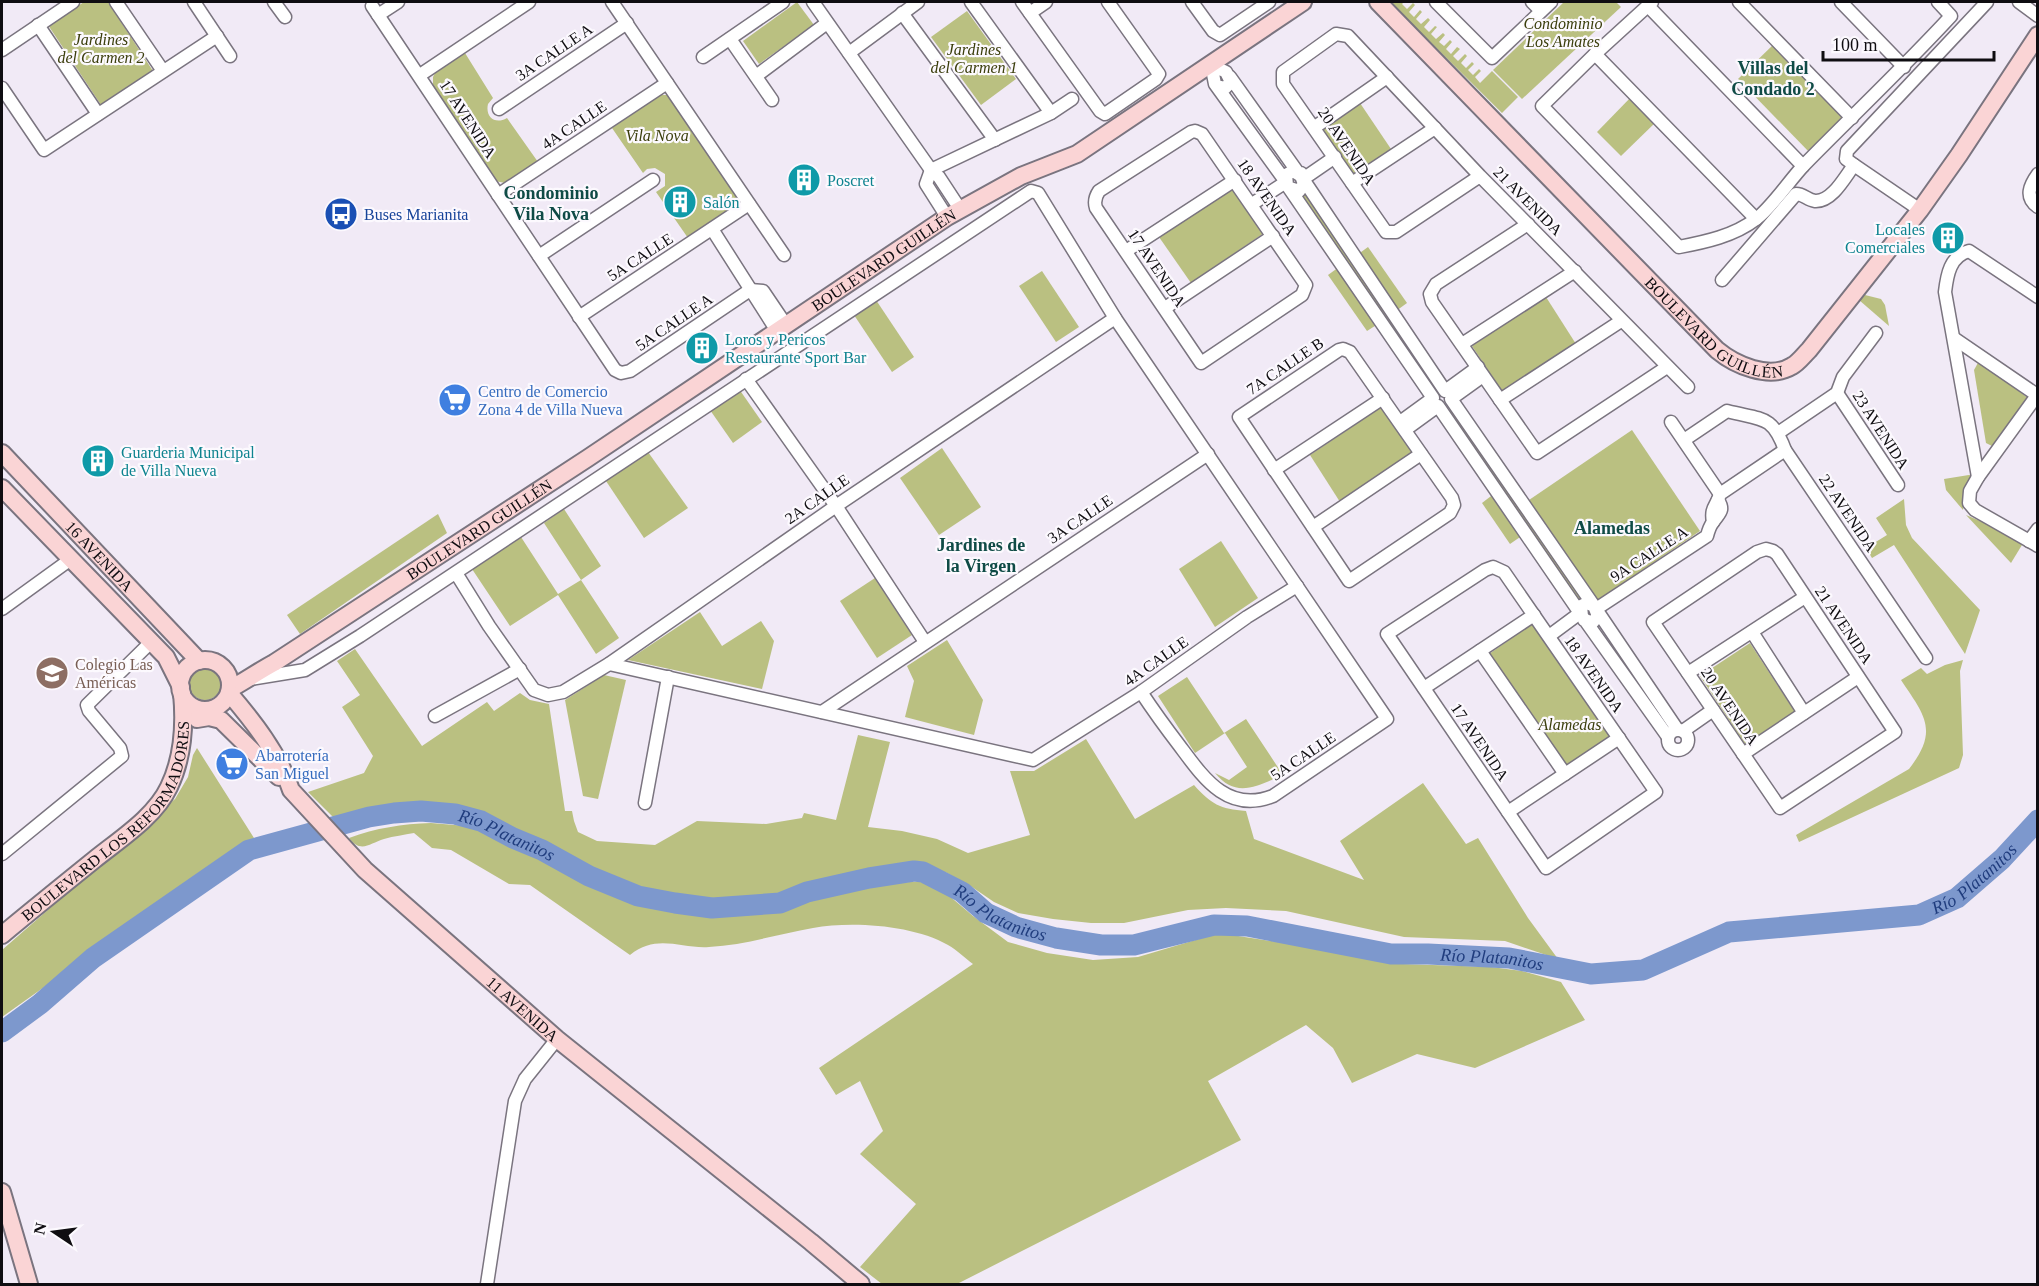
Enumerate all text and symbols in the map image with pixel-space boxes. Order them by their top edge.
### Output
park label: Condominio Los Amates [1523,15,1603,50]
street label: 3A CALLE A [512,20,596,84]
scale bar [1823,24,1994,62]
park label: Jardines del Carmen 2 [57,31,145,66]
text: 100 m [1832,35,1878,55]
park label: Jardines del Carmen 1 [930,41,1018,76]
district label: Villas del Condado 2 [1731,58,1815,99]
street label: 17 AVENIDA [436,77,500,162]
street label: 4A CALLE [538,97,610,153]
street label: 20 AVENIDA [1315,104,1379,188]
park label: Vila Nova [625,127,689,144]
street label: 18 AVENIDA [1234,155,1300,239]
building icon: Poscret [786,162,822,198]
street label: 21 AVENIDA [1490,163,1566,239]
place label: Poscret [827,172,875,189]
district label: Condominio Vila Nova [503,183,599,224]
building icon: Salón [662,184,698,220]
place label: Salón [703,194,739,211]
bus stop icon: Buses Marianita [323,196,359,232]
street label: BOULEVARD GUILLÉN [808,205,959,314]
place label: Buses Marianita [364,206,468,223]
building icon: Locales Comerciales [1930,220,1966,256]
place label: Locales Comerciales [1845,221,1925,256]
street label: 17 AVENIDA [1125,226,1189,310]
street label: 5A CALLE [604,230,676,284]
street label: BOULEVARD GUILLÉN [1642,273,1785,380]
street label: 5A CALLE A [632,290,716,354]
building icon: Loros y Pericos Restaurante Sport Bar [684,330,720,366]
place label: Loros y Pericos Restaurante Sport Bar [725,331,867,367]
street label: 7A CALLE B [1243,334,1327,398]
supermarket icon: Centro de Comercio Zona 4 de Villa Nueva [437,382,473,418]
place label: Centro de Comercio Zona 4 de Villa Nueva [478,383,622,418]
street label: 23 AVENIDA [1849,388,1913,473]
building icon: Guarderia Municipal de Villa Nueva [80,443,116,479]
place label: Guarderia Municipal de Villa Nueva [121,444,255,479]
street label: 2A CALLE [782,471,852,527]
street label: 22 AVENIDA [1816,471,1880,555]
street label: BOULEVARD GUILLÉN [403,475,555,583]
street label: 3A CALLE [1044,491,1116,547]
street label: 16 AVENIDA [63,518,137,595]
district label: Alamedas [1574,518,1650,538]
street label: 9A CALLE A [1607,522,1691,585]
district label: Jardines de la Virgen [937,535,1025,576]
street label: 21 AVENIDA [1812,583,1876,667]
street label: 18 AVENIDA [1561,632,1627,716]
street label: 4A CALLE [1121,633,1191,689]
school or university icon: Colegio Las Américas [34,655,70,691]
place label: Colegio Las Américas [75,656,153,691]
street label: 20 AVENIDA [1698,664,1762,748]
street label: 17 AVENIDA [1448,700,1512,784]
park label: Alamedas [1537,716,1602,733]
street label: BOULEVARD LOS REFORMADORES [18,721,192,924]
street label: 5A CALLE [1267,728,1339,784]
supermarket icon: Abarrotería San Miguel [214,746,250,782]
place label: Abarrotería San Miguel [255,747,330,783]
water label: Río Platanitos [455,805,558,865]
water label: Río Platanitos [1928,840,2021,918]
water label: Río Platanitos [950,879,1049,945]
water label: Río Platanitos [1439,945,1545,974]
street label: 11 AVENIDA [484,973,562,1045]
north arrow [24,1202,84,1262]
text: N [30,1221,50,1236]

